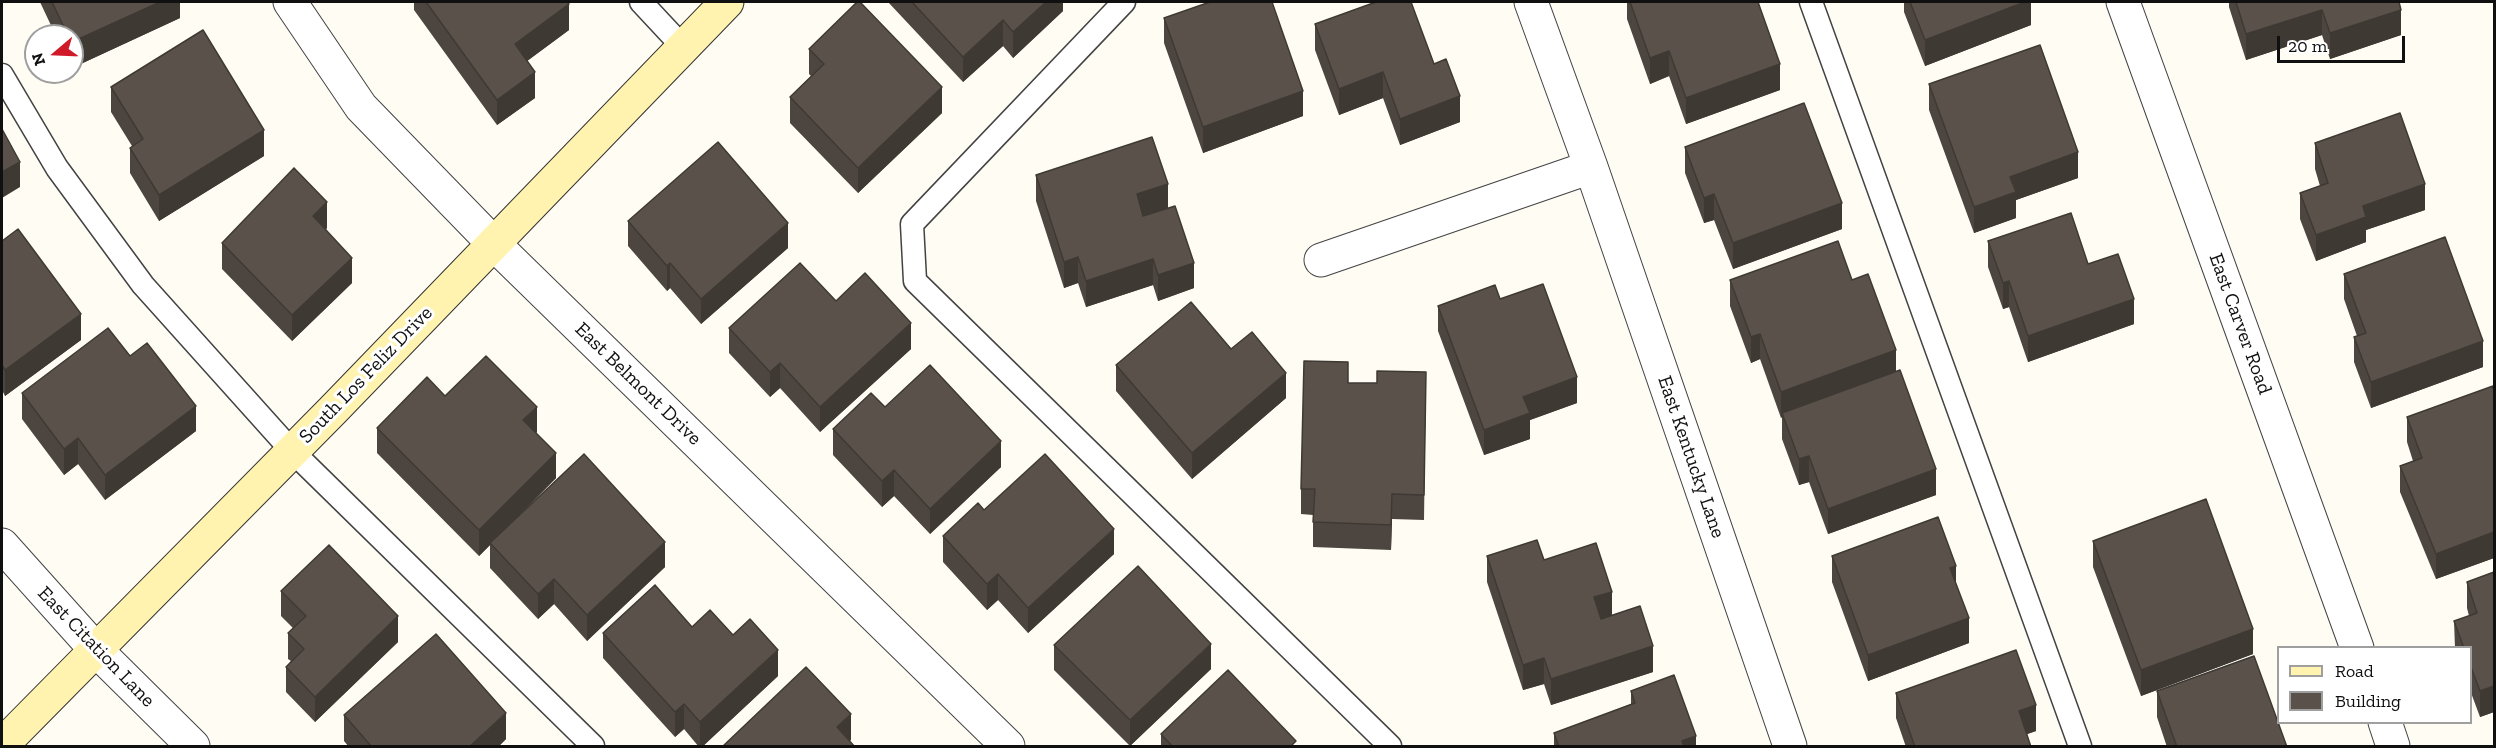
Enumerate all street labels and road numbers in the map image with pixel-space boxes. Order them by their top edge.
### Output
street label: East Carver Road [2203,250,2277,398]
street label: South Los Feliz Drive [294,301,438,449]
street label: East Belmont Drive [570,317,706,451]
street label: East Kentucky Lane [1652,373,1730,541]
street label: East Citation Lane [32,582,160,712]

